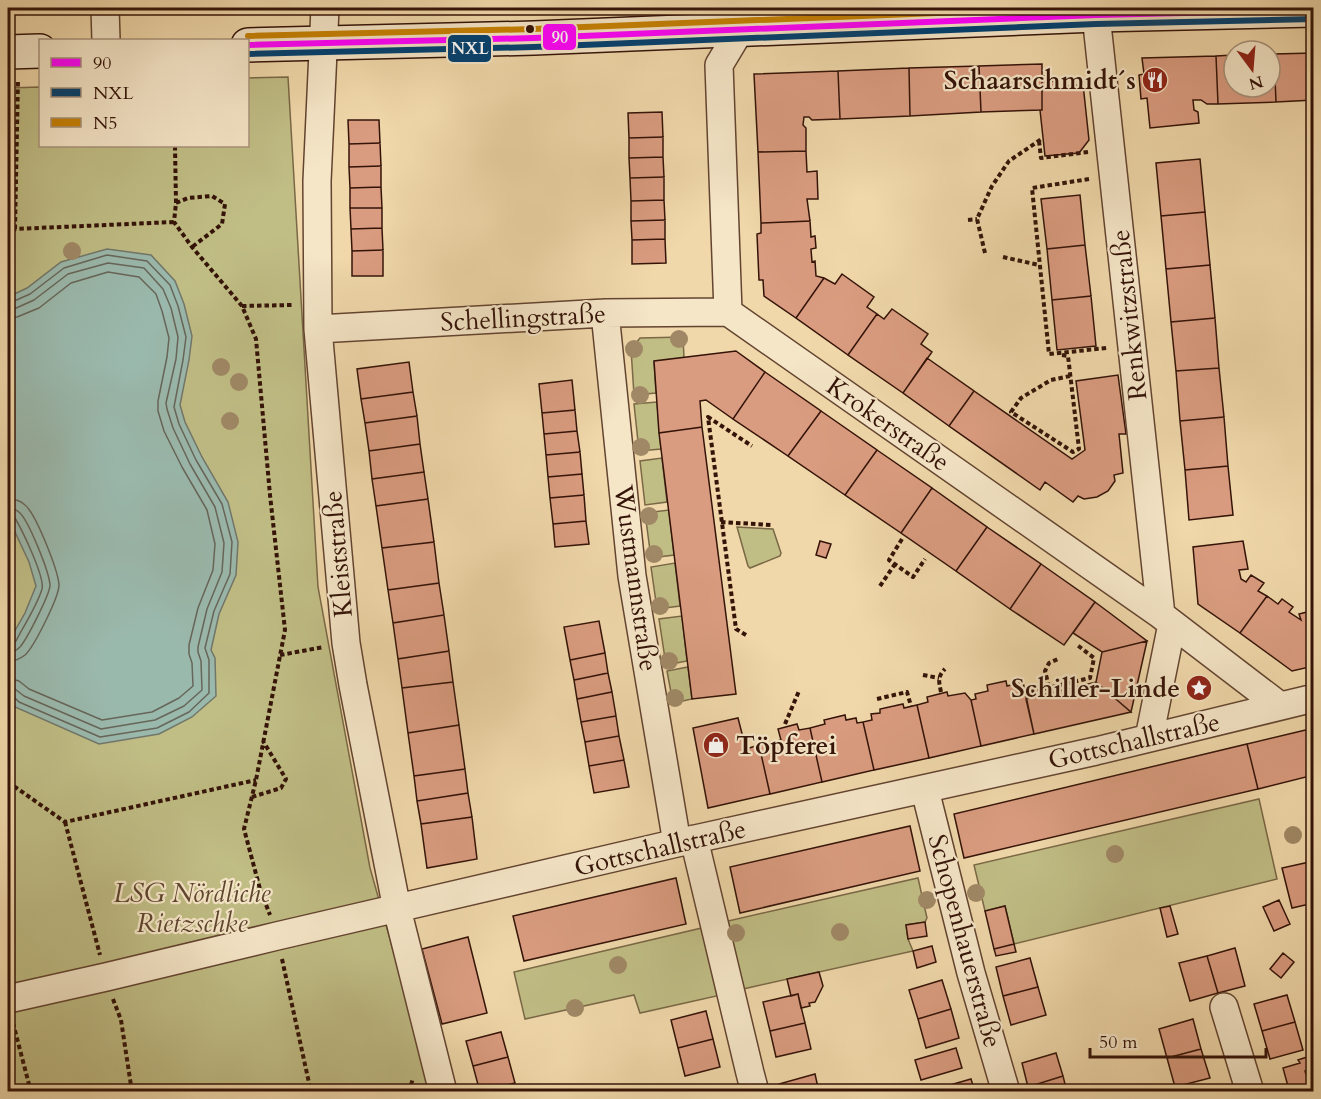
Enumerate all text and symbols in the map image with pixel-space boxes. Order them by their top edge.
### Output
unlabelled marker [524,23,536,35]
line badge: 90 [542,23,577,51]
text: 90 [552,27,568,49]
line badge: NXL [447,34,492,63]
text: NXL [451,38,490,60]
legend [39,39,249,147]
north arrow [1222,39,1282,99]
text: 90 [93,51,111,76]
place label: Schaarschmidt´s [944,63,1136,98]
restaurant icon: Schaarschmidt´s [1140,65,1170,95]
text: N [1246,70,1266,95]
text: NXL [93,81,134,106]
text: N5 [93,111,118,136]
street label: Renkwitzstraße [1103,228,1155,402]
street label: Schellingstraße [439,296,607,340]
street label: Krokerstraße [819,369,957,479]
street label: Wustmannstraße [605,482,666,673]
street label: Kleiststraße [315,489,361,619]
place label: Schiller-Linde [1011,671,1180,706]
place icon: Schiller-Linde [1184,673,1214,703]
street label: Gottschallstraße [1045,704,1223,778]
place label: Töpferei [736,728,837,763]
shop icon: Töpferei [701,730,731,760]
street label: Gottschallstraße [571,811,749,885]
street label: Schopenhauerstraße [920,830,1010,1052]
park label: LSG Nördliche Rietzschke [113,876,272,941]
scale bar [1090,1021,1266,1059]
text: 50 m [1099,1030,1138,1055]

